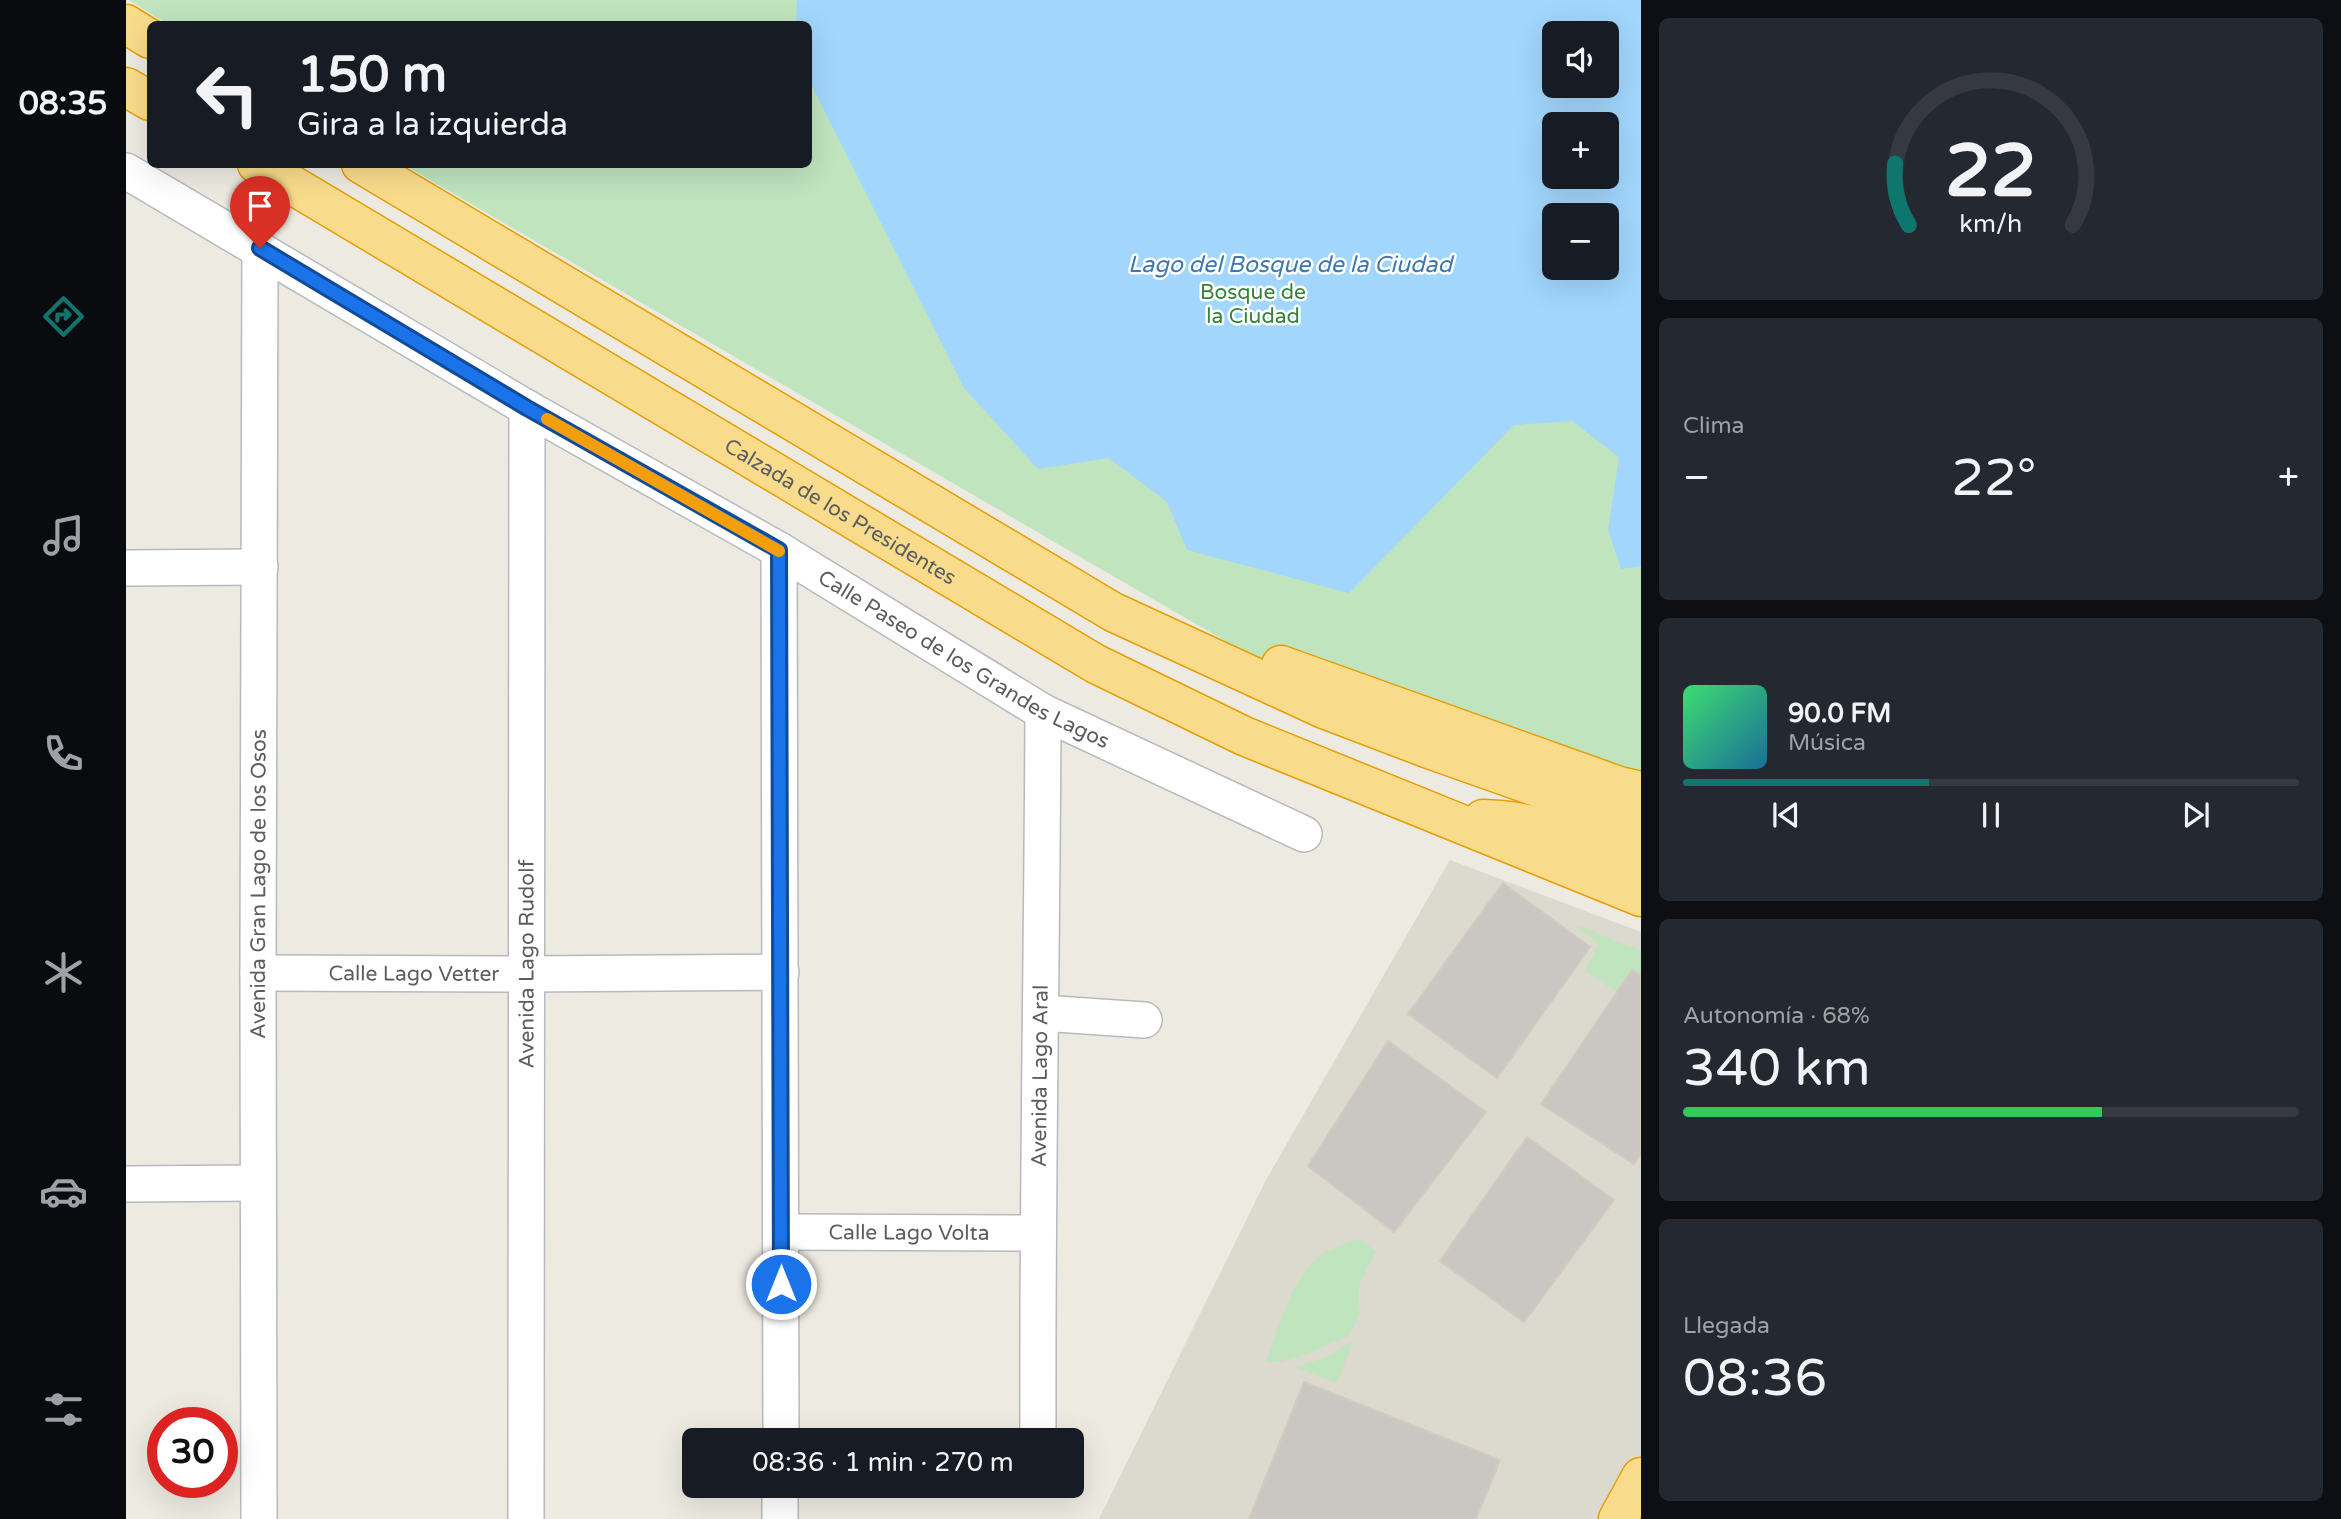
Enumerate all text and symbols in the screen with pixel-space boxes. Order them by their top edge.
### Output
map controls [1542,21,1619,280]
button: sound [1542,21,1619,98]
text: 150 m [297,46,447,105]
icon: left [182,49,273,140]
text: 08:35 [19,85,107,123]
text: Gira a la izquierda [297,106,568,144]
button: + [1542,112,1619,189]
text: 22 [1945,128,2037,216]
pin [230,176,290,248]
icon: arrive [241,187,279,225]
button: − [1542,203,1619,280]
text: km/h [1960,209,2022,239]
water label: Lago del Bosque de la Ciudad [1128,251,1455,279]
park label: Bosque de la Ciudad [1200,280,1306,329]
icon: directions [39,292,88,341]
text: Clima [1683,412,1744,440]
street label: Calzada de los Presidentes [720,433,961,590]
text: 22° [1951,447,2036,510]
text: − [1683,455,1710,501]
text: + [2278,455,2299,501]
icon: music [39,511,88,560]
street label: Calle Paseo de los Grandes Lagos [814,565,1113,754]
text: 90.0 FM [1788,698,1891,729]
icon: phone [39,729,88,778]
street label: Avenida Gran Lago de los Osos [245,729,271,1039]
text: Música [1788,729,1866,757]
icon: previous [1767,796,1805,834]
icon: pause [1972,796,2010,834]
icon: next [2177,796,2215,834]
street label: Avenida Lago Rudolf [514,860,539,1068]
icon: climate [39,948,88,997]
street label: Calle Lago Vetter [329,961,499,986]
street label: Avenida Lago Aral [1026,985,1053,1167]
text: Autonomía · 68% [1683,1002,1870,1030]
text: 340 km [1683,1037,1871,1100]
icon: car [39,1167,88,1216]
street label: Calle Lago Volta [828,1220,990,1245]
position arrow [744,1247,818,1321]
text: Llegada [1683,1312,1770,1340]
text: 08:36 [1683,1347,1827,1410]
icon: filters [39,1385,88,1434]
speed limit sign: 30 [147,1407,238,1498]
text: 08:36 · 1 min · 270 m [752,1447,1014,1478]

